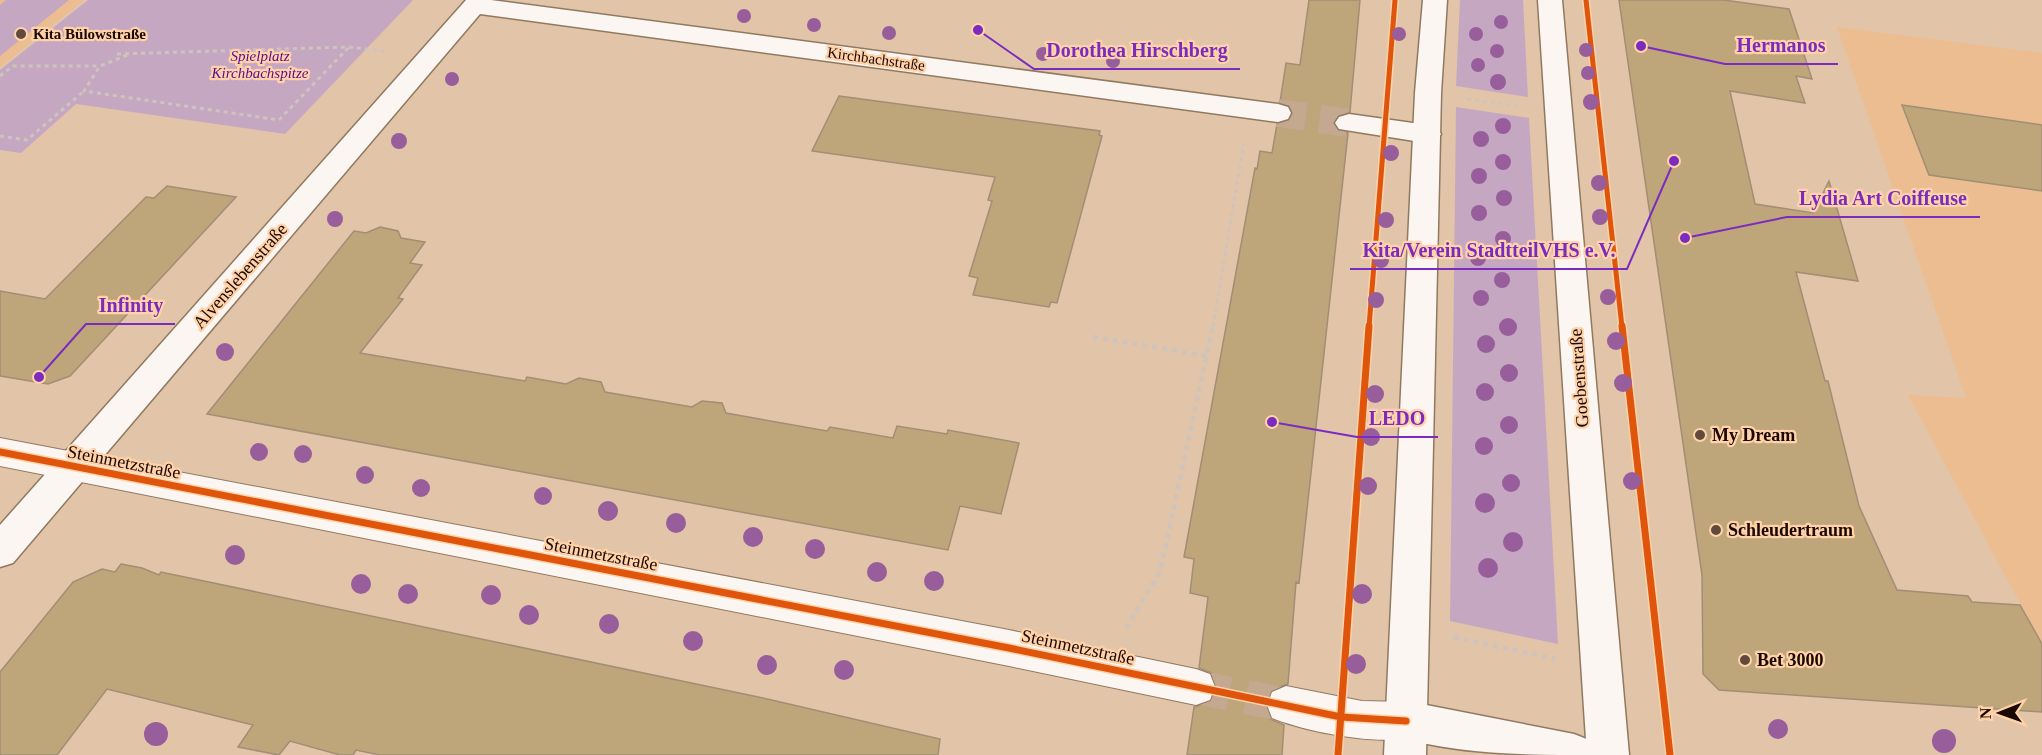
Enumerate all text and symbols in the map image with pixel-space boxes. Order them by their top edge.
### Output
place label: Kita Bülowstraße [33,26,146,42]
callout: Hermanos [1725,26,1838,64]
marker: Kita Bülowstraße [14,27,28,41]
callout: Dorothea Hirschberg [1034,31,1240,69]
text: Hermanos [1737,34,1826,56]
text: Dorothea Hirschberg [1046,39,1228,62]
street label: Kirchbachstraße [826,44,926,74]
park label: Spielplatz Kirchbachspitze [211,48,309,81]
callout: Lydia Art Coiffeuse [1787,179,1980,217]
text: Lydia Art Coiffeuse [1799,187,1967,210]
street label: Alvenslebenstraße [189,219,291,333]
callout: Kita/Verein StadtteilVHS e.V. [1350,231,1627,269]
text: Kita/Verein StadtteilVHS e.V. [1363,239,1615,261]
callout: Infinity [86,286,175,324]
text: Infinity [99,294,163,317]
street label: Goebenstraße [1566,328,1592,428]
callout: LEDO [1357,399,1438,437]
text: LEDO [1369,407,1425,429]
place label: My Dream [1712,425,1795,445]
marker: My Dream [1693,428,1707,442]
street label: Steinmetzstraße [66,441,182,483]
place label: Schleudertraum [1728,520,1853,540]
marker: Schleudertraum [1709,523,1723,537]
street label: Steinmetzstraße [543,533,659,575]
street label: Steinmetzstraße [1020,625,1136,669]
place label: Bet 3000 [1757,650,1824,670]
marker: Bet 3000 [1738,653,1752,667]
north arrow [1970,683,2030,743]
text: N [1977,707,1994,719]

